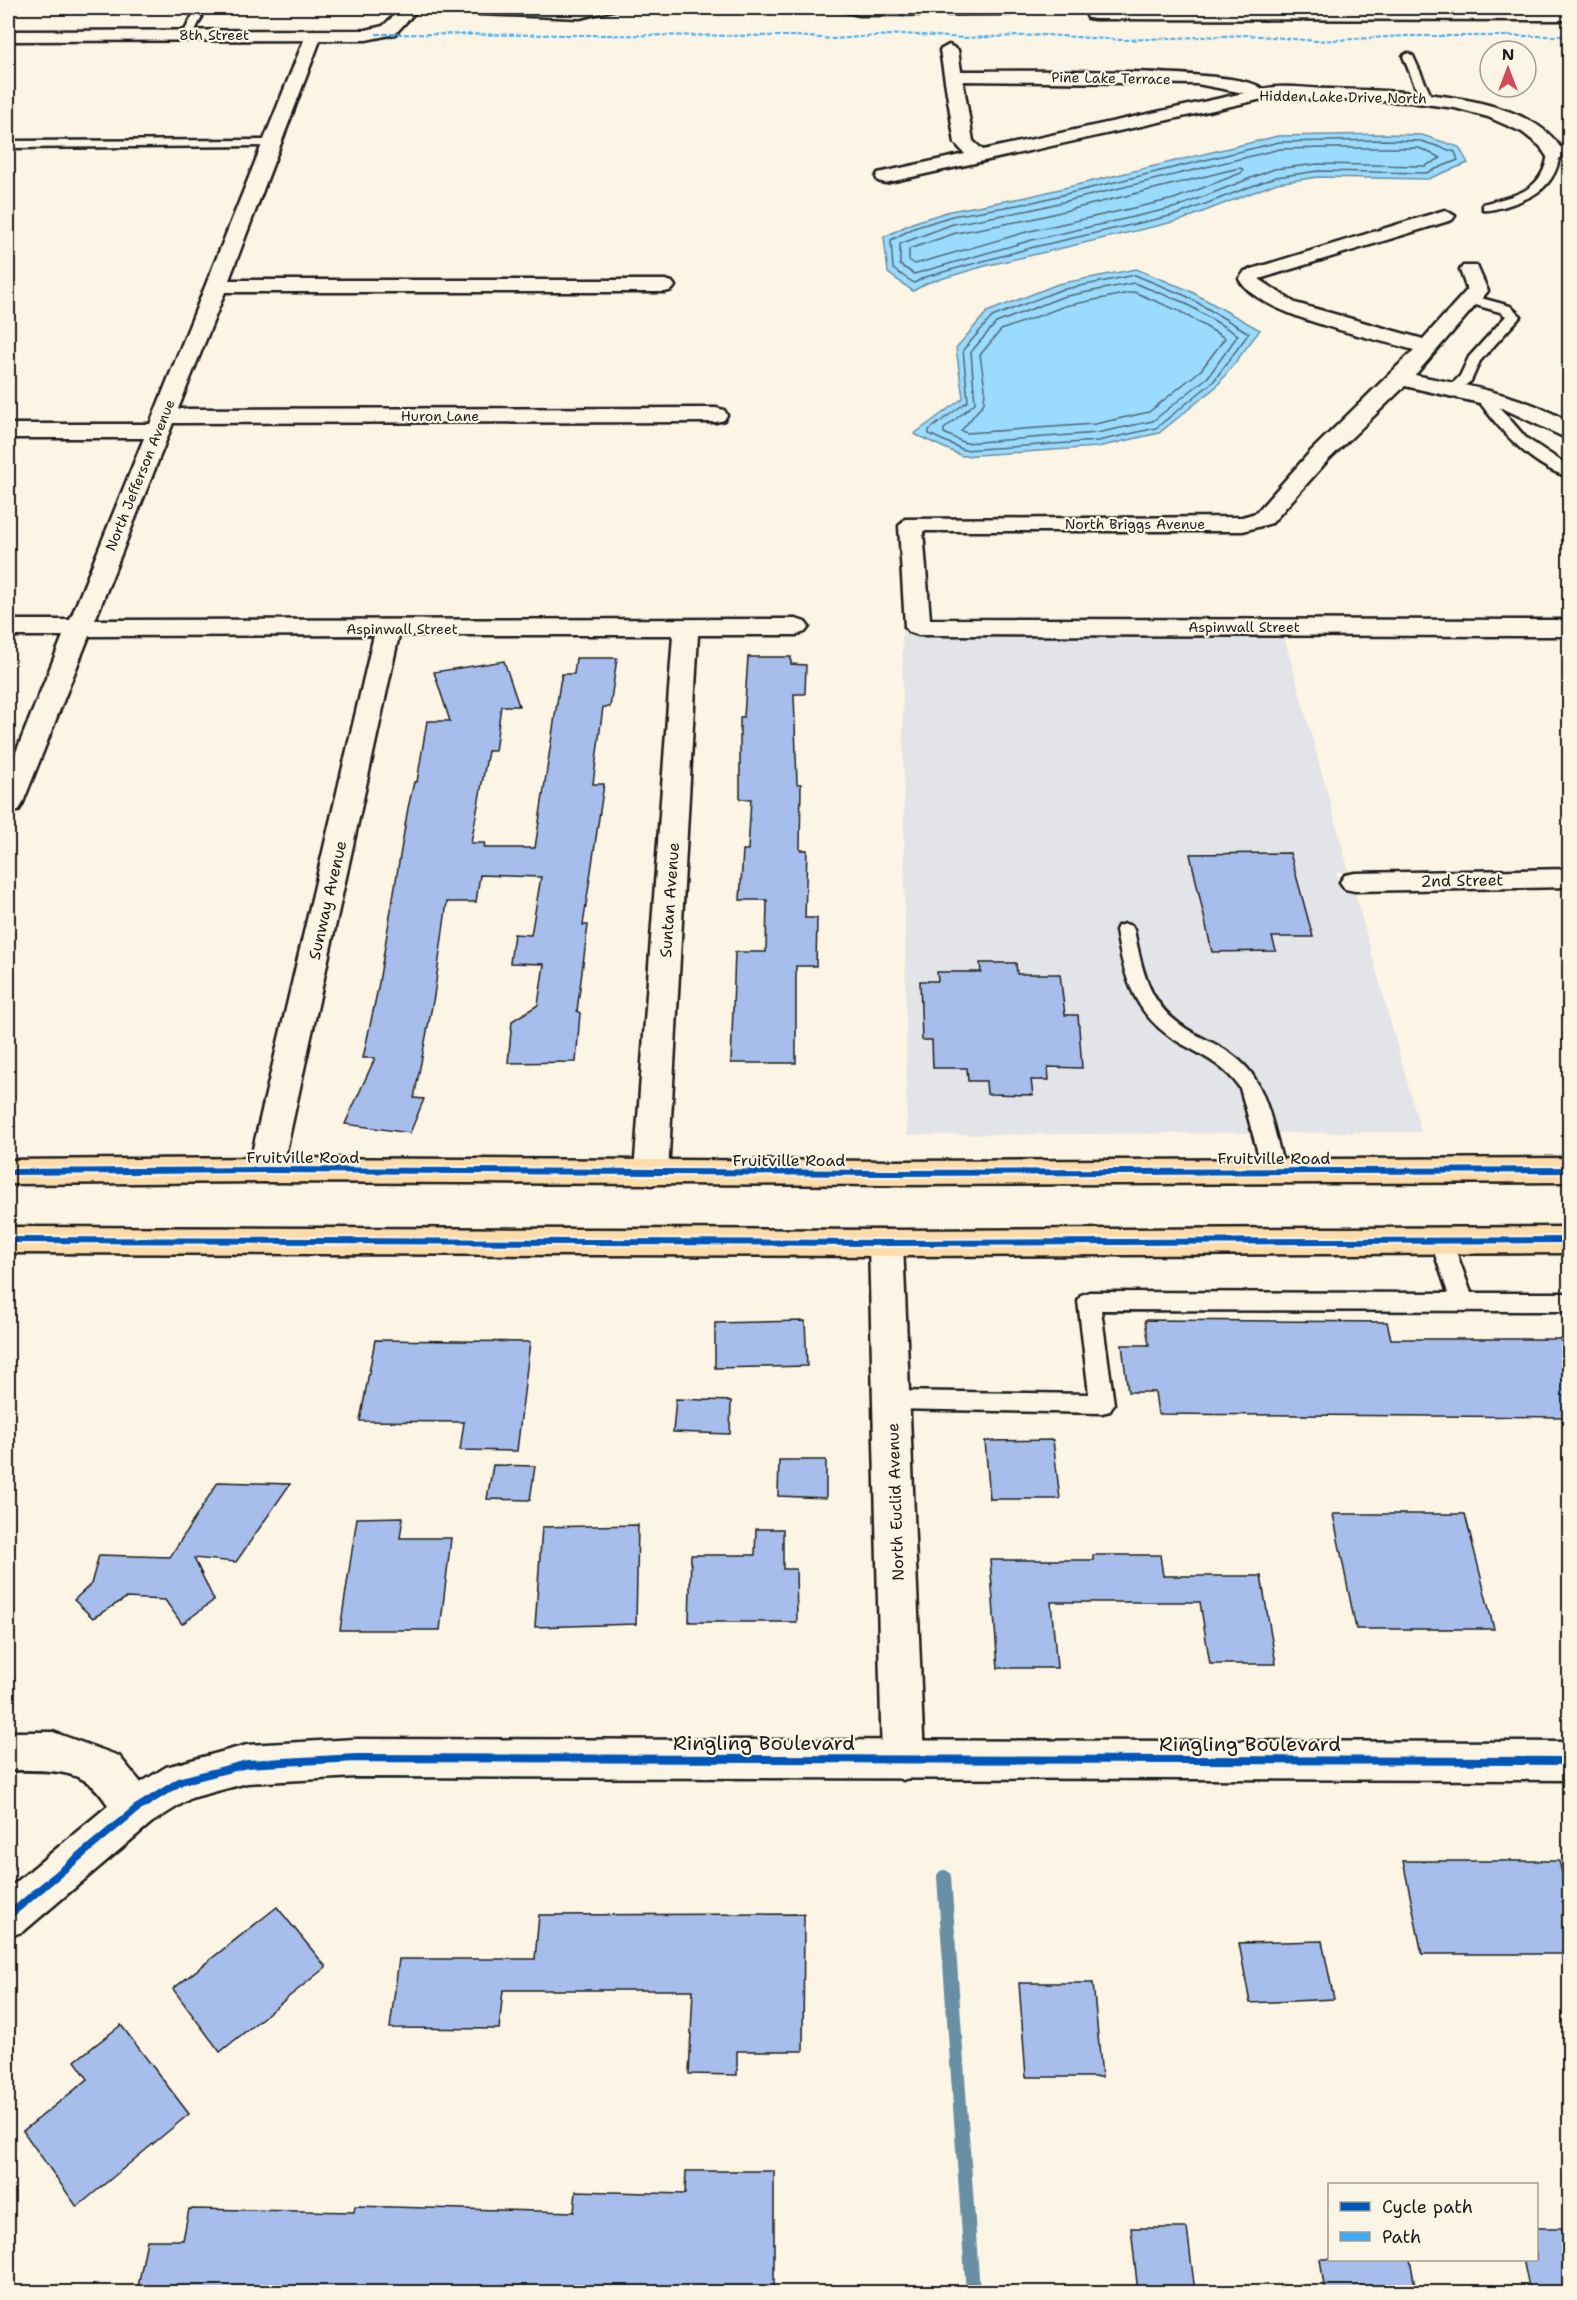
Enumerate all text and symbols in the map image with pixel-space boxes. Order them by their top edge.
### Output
street label: 8th Street [179,26,249,44]
north arrow [1478,39,1538,99]
text: N [1502,44,1514,65]
street label: Pine Lake Terrace [1051,68,1171,88]
street label: Hidden Lake Drive North [1259,87,1427,107]
street label: North Jefferson Avenue [101,397,179,553]
street label: Huron Lane [401,407,479,425]
street label: North Briggs Avenue [1065,515,1205,533]
street label: Aspinwall Street [1188,618,1300,636]
street label: Aspinwall Street [346,620,458,638]
street label: Sunway Avenue [304,838,351,962]
street label: Suntan Avenue [655,842,684,958]
street label: 2nd Street [1420,869,1504,892]
street label: Fruitville Road [247,1147,359,1168]
street label: Fruitville Road [1218,1148,1330,1169]
street label: Fruitville Road [733,1150,845,1171]
street label: North Euclid Avenue [882,1423,909,1581]
street label: Ringling Boulevard [673,1730,855,1756]
street label: Ringling Boulevard [1159,1731,1341,1757]
legend [1328,2183,1538,2261]
text: Cycle path [1382,2195,1473,2219]
text: Path [1382,2225,1421,2249]

